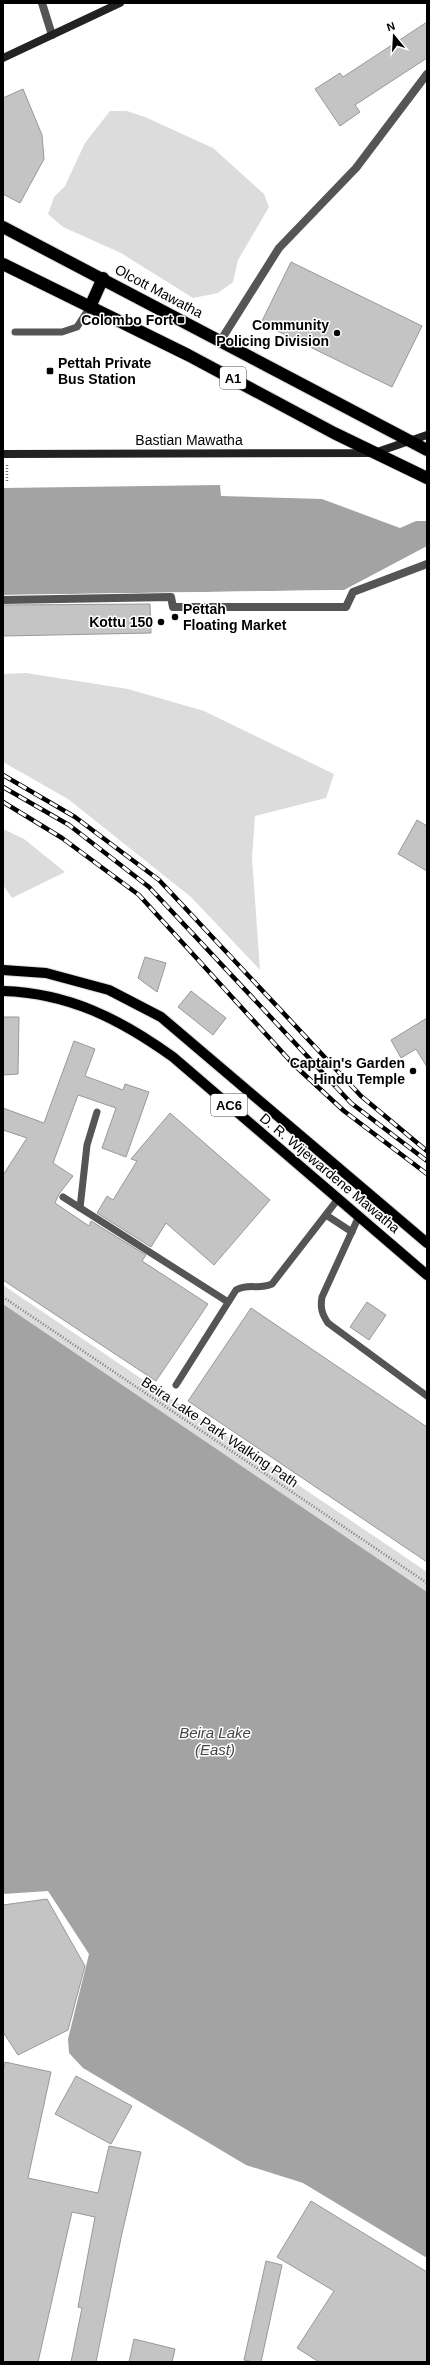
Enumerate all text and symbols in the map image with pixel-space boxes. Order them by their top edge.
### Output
north arrow [374,16,414,56]
text: N [385,20,397,33]
street label: Olcott Mawatha [112,261,206,321]
place label: Colombo Fort [81,312,173,328]
marker: Colombo Fort [176,315,186,325]
place label: Community Policing Division [216,317,329,349]
marker: Community Policing Division [332,328,342,338]
place label: Pettah Private Bus Station [58,355,152,387]
marker: Pettah Private Bus Station [45,366,55,376]
road number: A1 [220,367,246,389]
street label: Bastian Mawatha [135,432,243,448]
place label: Pettah Floating Market [183,601,287,633]
marker: Pettah Floating Market [170,612,180,622]
place label: Kottu 150 [89,614,153,630]
marker: Kottu 150 [156,617,166,627]
place label: Captain's Garden Hindu Temple [290,1055,405,1087]
marker: Captain's Garden Hindu Temple [408,1066,418,1076]
road number: AC6 [211,1094,247,1116]
street label: D. R. Wijewardene Mawatha [257,1110,403,1236]
street label: Beira Lake Park Walking Path [139,1374,301,1490]
water label: Beira Lake (East) [179,1724,251,1758]

